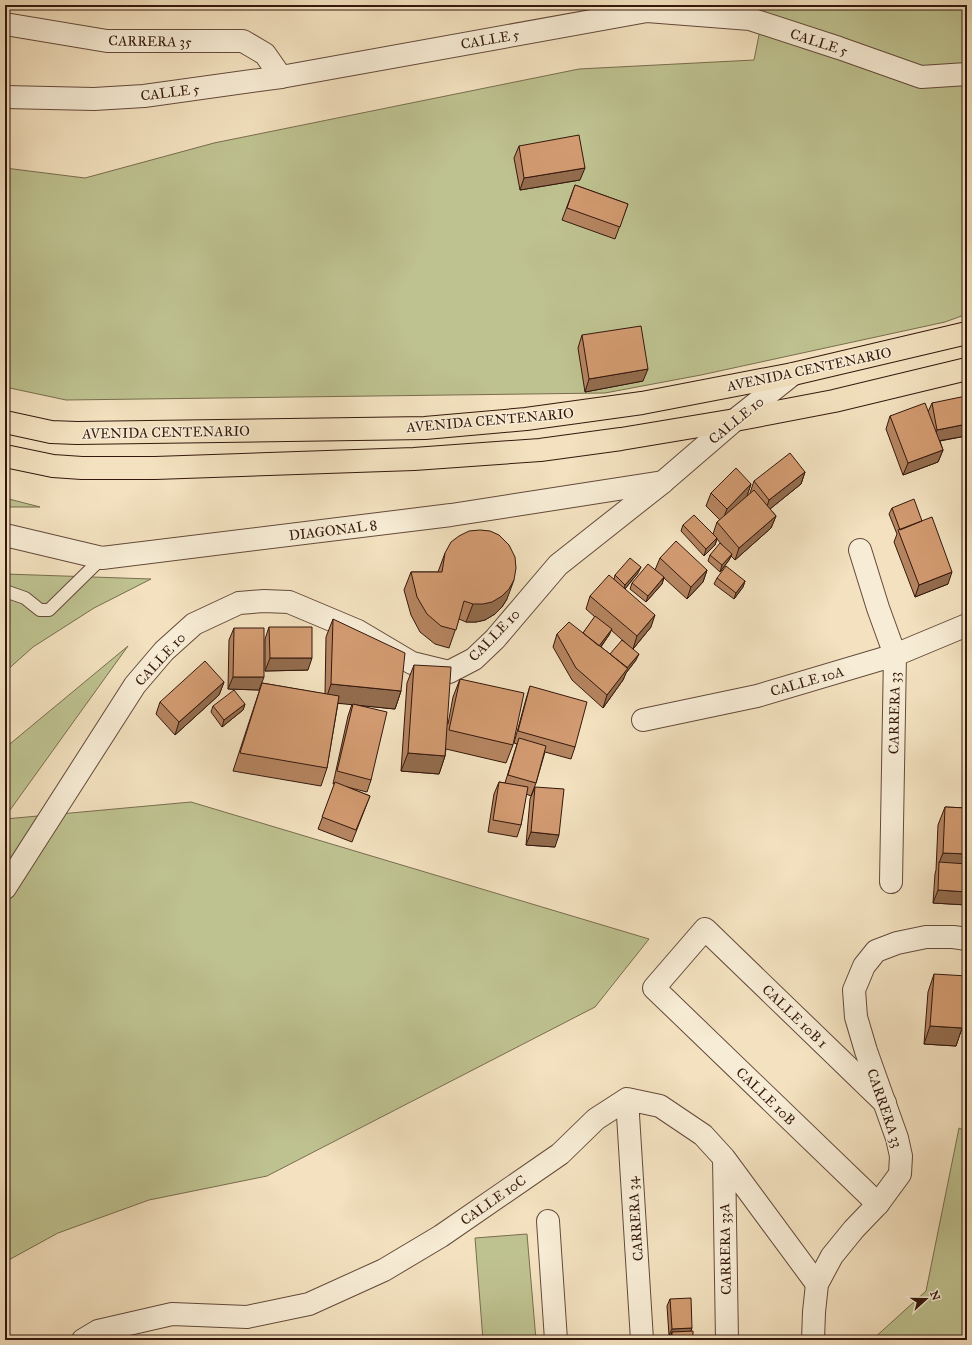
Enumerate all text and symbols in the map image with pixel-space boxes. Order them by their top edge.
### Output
street label: CALLE 5 [788,25,850,60]
street label: CALLE 5 [459,26,521,53]
street label: CARRERA 35 [108,32,192,51]
street label: CALLE 5 [140,80,201,105]
street label: AVENIDA CENTENARIO [724,344,893,395]
street label: CALLE 10 [705,393,767,448]
street label: AVENIDA CENTENARIO [405,405,574,436]
street label: AVENIDA CENTENARIO [81,423,250,442]
street label: DIAGONAL 8 [288,517,378,544]
street label: CALLE 10 [465,606,524,665]
street label: CALLE 10 [132,629,189,689]
street label: CALLE 10A [768,663,846,700]
street label: CARRERA 33 [885,672,904,754]
street label: CALLE 10B 1 [758,981,831,1052]
street label: CALLE 10B [733,1064,799,1129]
street label: CARRERA 33 [863,1067,906,1150]
street label: CALLE 10C [457,1172,529,1229]
street label: CARRERA 34 [624,1175,647,1262]
street label: CARRERA 33A [716,1202,735,1295]
north arrow [906,1279,946,1319]
text: N [927,1289,943,1303]

